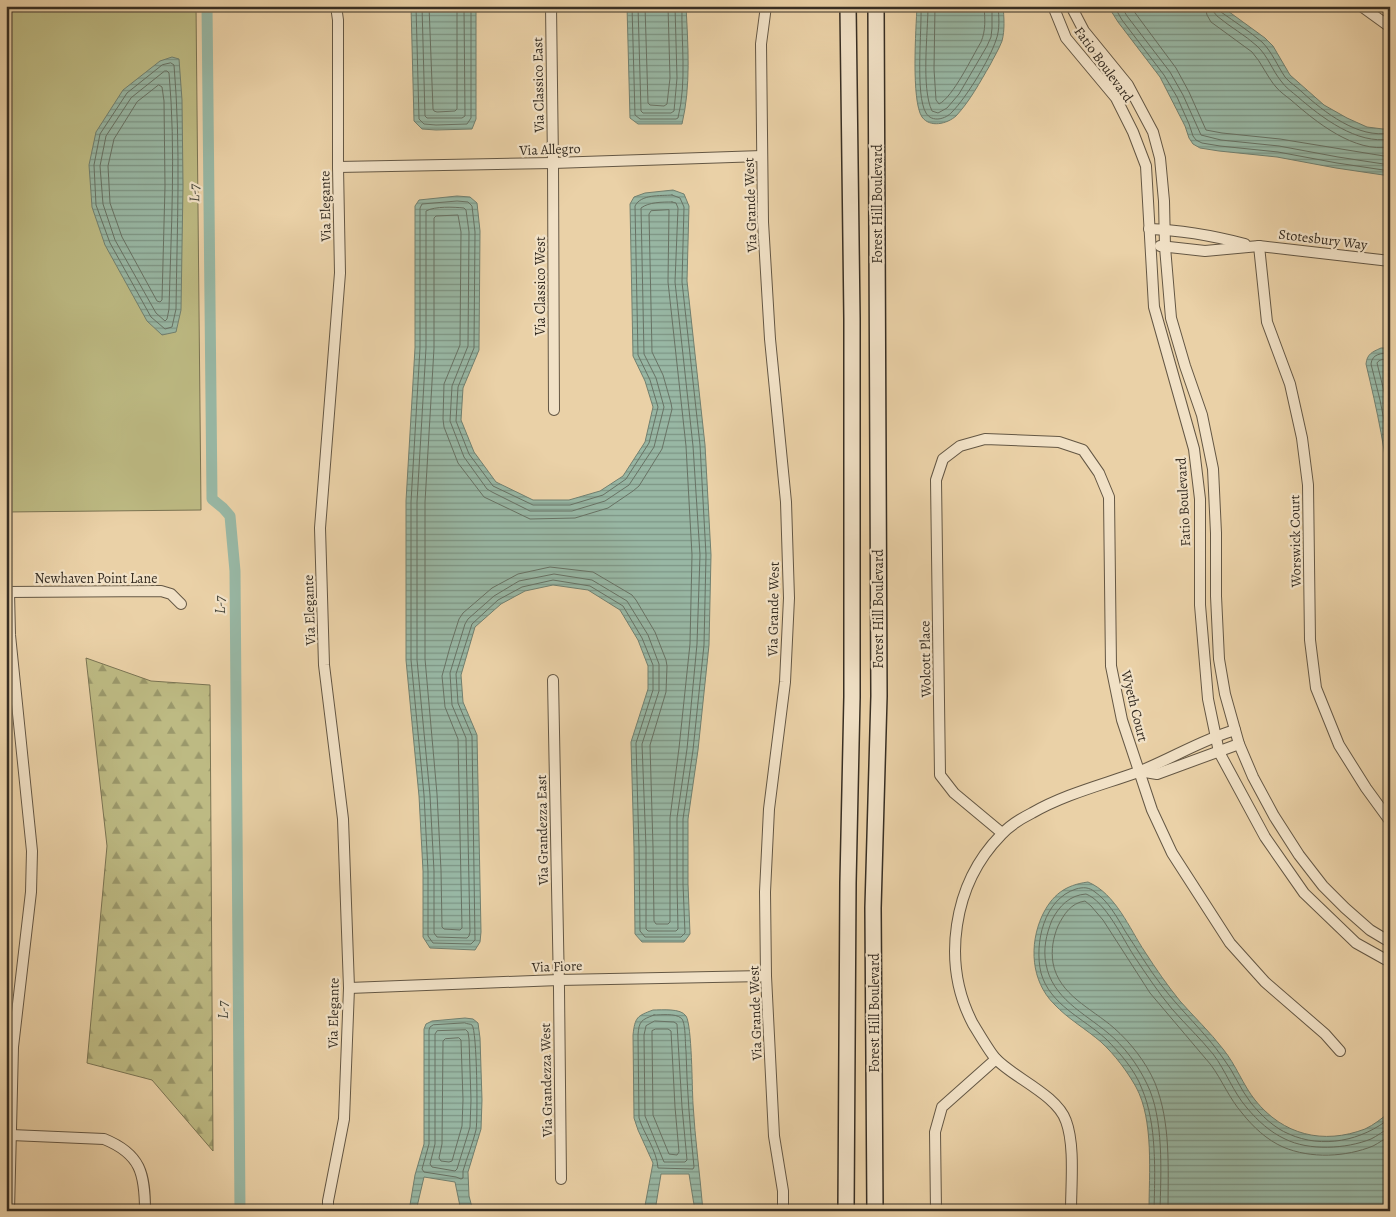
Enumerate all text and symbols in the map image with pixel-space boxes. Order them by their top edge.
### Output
street label: Fatio Boulevard [1070,23,1138,106]
street label: Via Classico East [528,37,549,134]
street label: Via Allegro [518,139,581,160]
street label: Forest Hill Boulevard [868,144,887,264]
street label: Via Grande West [739,157,762,254]
street label: Via Elegante [315,170,336,243]
water label: L-7 [184,183,204,202]
street label: Stotesbury Way [1277,225,1369,254]
street label: Via Classico West [531,236,550,337]
street label: Fatio Boulevard [1172,456,1195,547]
street label: Worswick Court [1285,494,1306,588]
street label: Forest Hill Boulevard [869,549,888,669]
street label: Via Grande West [763,561,784,658]
street label: Newhaven Point Lane [34,569,158,588]
street label: Via Elegante [299,574,320,647]
water label: L-7 [210,595,230,614]
street label: Wolcott Place [915,620,936,699]
street label: Wyeth Court [1116,668,1153,744]
street label: Via Grandezza East [532,774,553,886]
street label: Forest Hill Boulevard [865,953,884,1073]
street label: Via Fiore [530,956,583,977]
street label: Via Grande West [744,965,767,1062]
street label: Via Elegante [323,977,344,1050]
water label: L-7 [213,1000,233,1019]
street label: Via Grandezza West [536,1022,557,1138]

